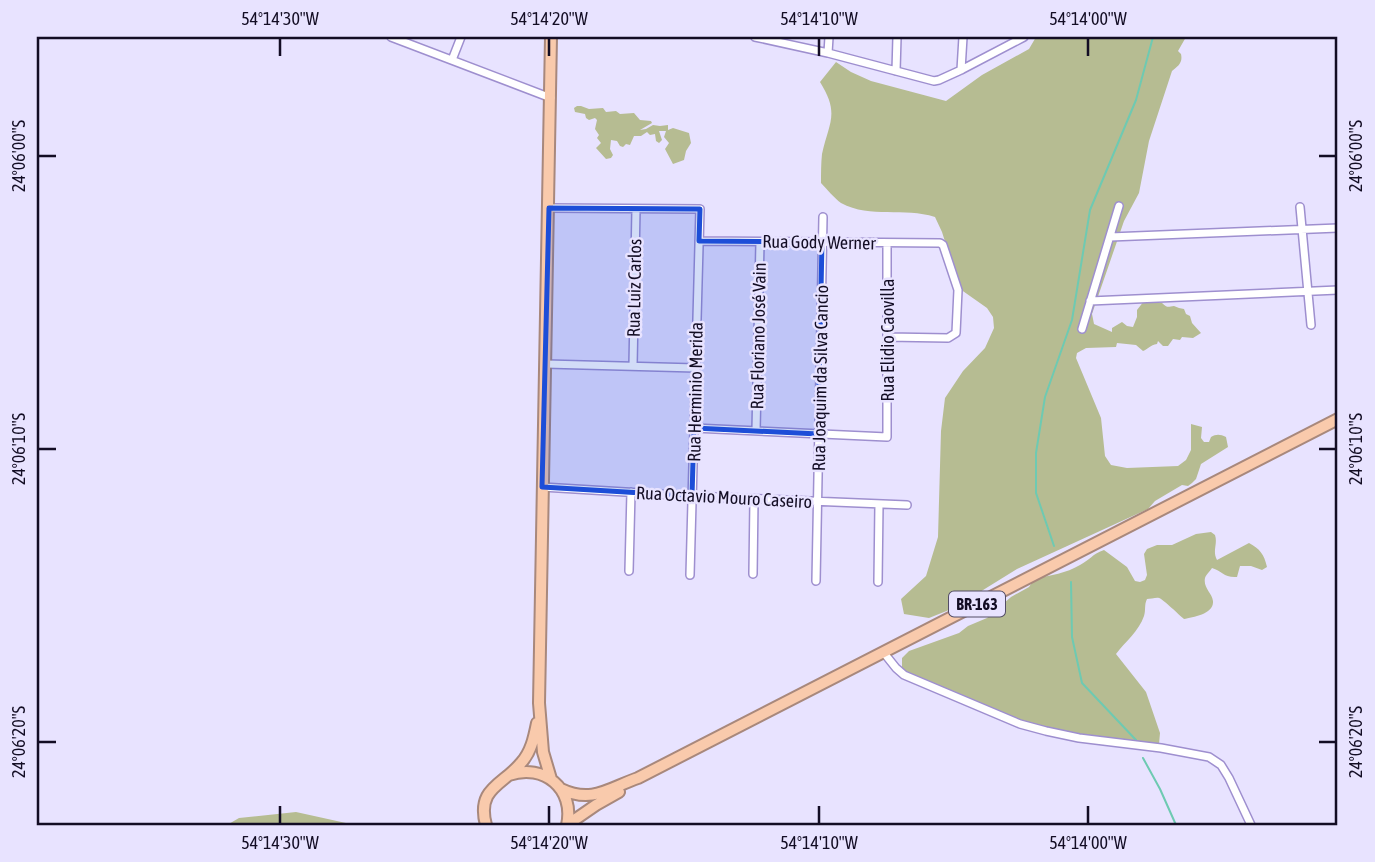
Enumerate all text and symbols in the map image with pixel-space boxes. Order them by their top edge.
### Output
text: 54°14'30"W [241,8,319,29]
text: 54°14'20"W [510,8,588,29]
text: 54°14'10"W [780,8,858,29]
text: 54°14'00"W [1049,8,1127,29]
text: 24°06'00"S [8,120,29,192]
text: 24°06'00"S [1345,120,1366,192]
street label: Rua Gody Werner [762,231,876,253]
street label: Rua Luiz Carlos [623,239,645,337]
street label: Rua Floriano José Vain [746,262,770,410]
street label: Rua Elidio Caovilla [877,279,898,401]
street label: Rua Joaquim da Silva Cancio [808,285,832,471]
street label: Rua Herminio Merida [683,322,707,462]
text: 24°06'10"S [8,413,29,485]
text: 24°06'10"S [1345,413,1366,485]
street label: Rua Octavio Mouro Caseiro [636,482,812,512]
road number: BR-163 [949,592,1005,617]
text: 24°06'20"S [8,706,29,778]
text: 24°06'20"S [1345,706,1366,778]
text: 54°14'30"W [241,832,319,853]
text: 54°14'20"W [510,832,588,853]
text: 54°14'10"W [780,832,858,853]
text: 54°14'00"W [1049,832,1127,853]

